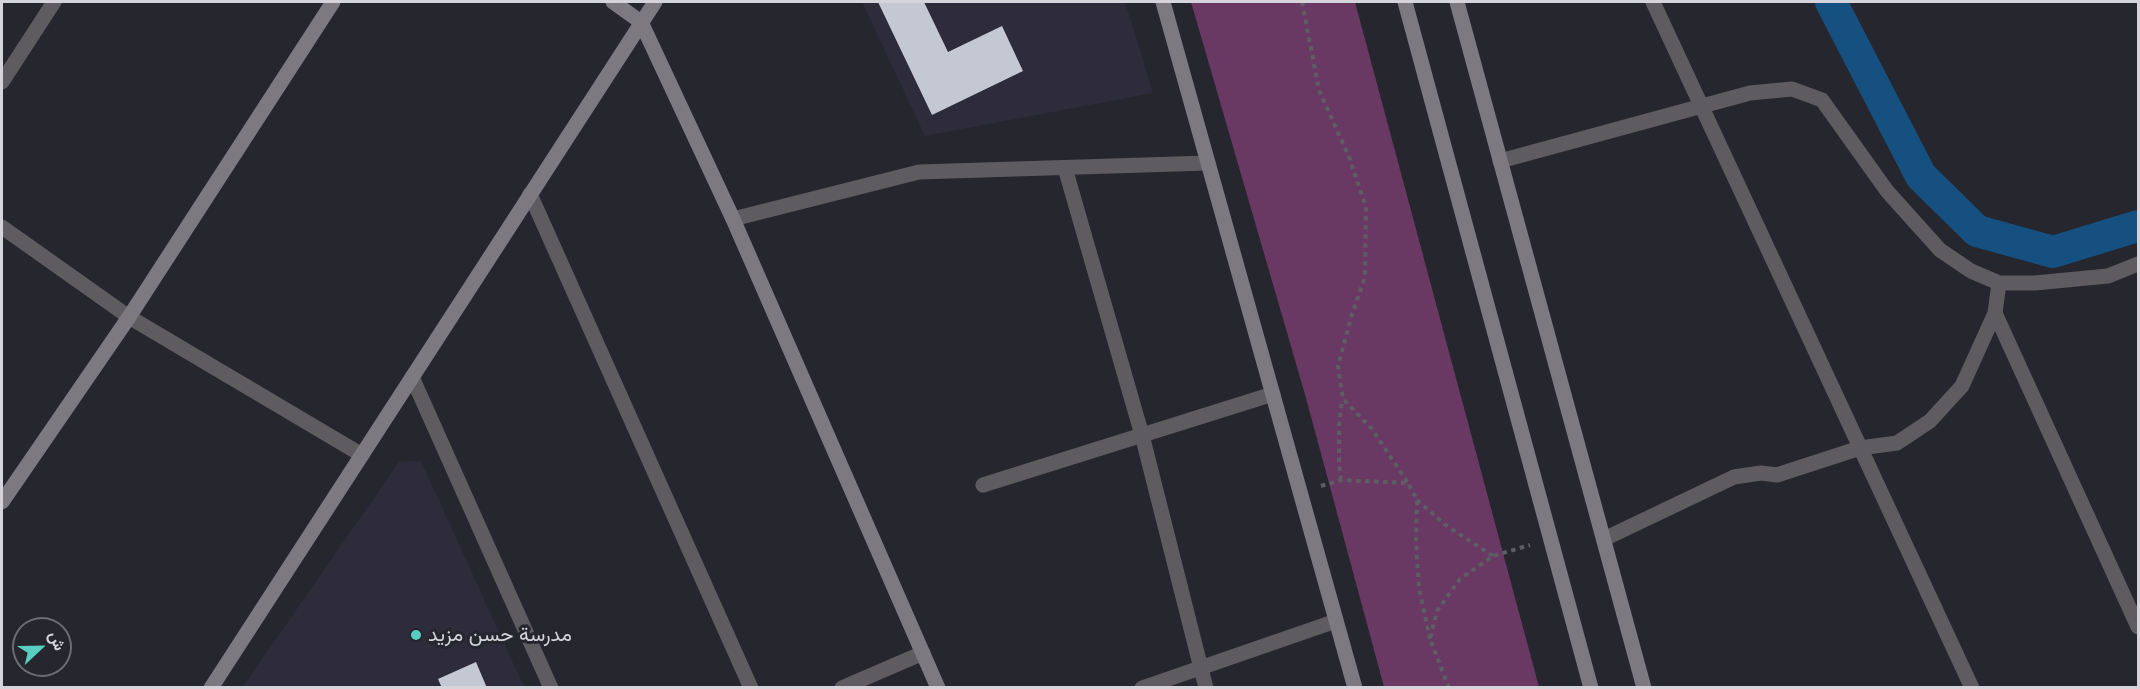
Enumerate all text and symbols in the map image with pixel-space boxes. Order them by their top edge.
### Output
north arrow [12,617,72,677]
place label: مدرسة حسن مزيد [428,623,572,647]
marker: مدرسة حسن مزيد [409,628,423,642]
text: ش [46,629,69,653]

